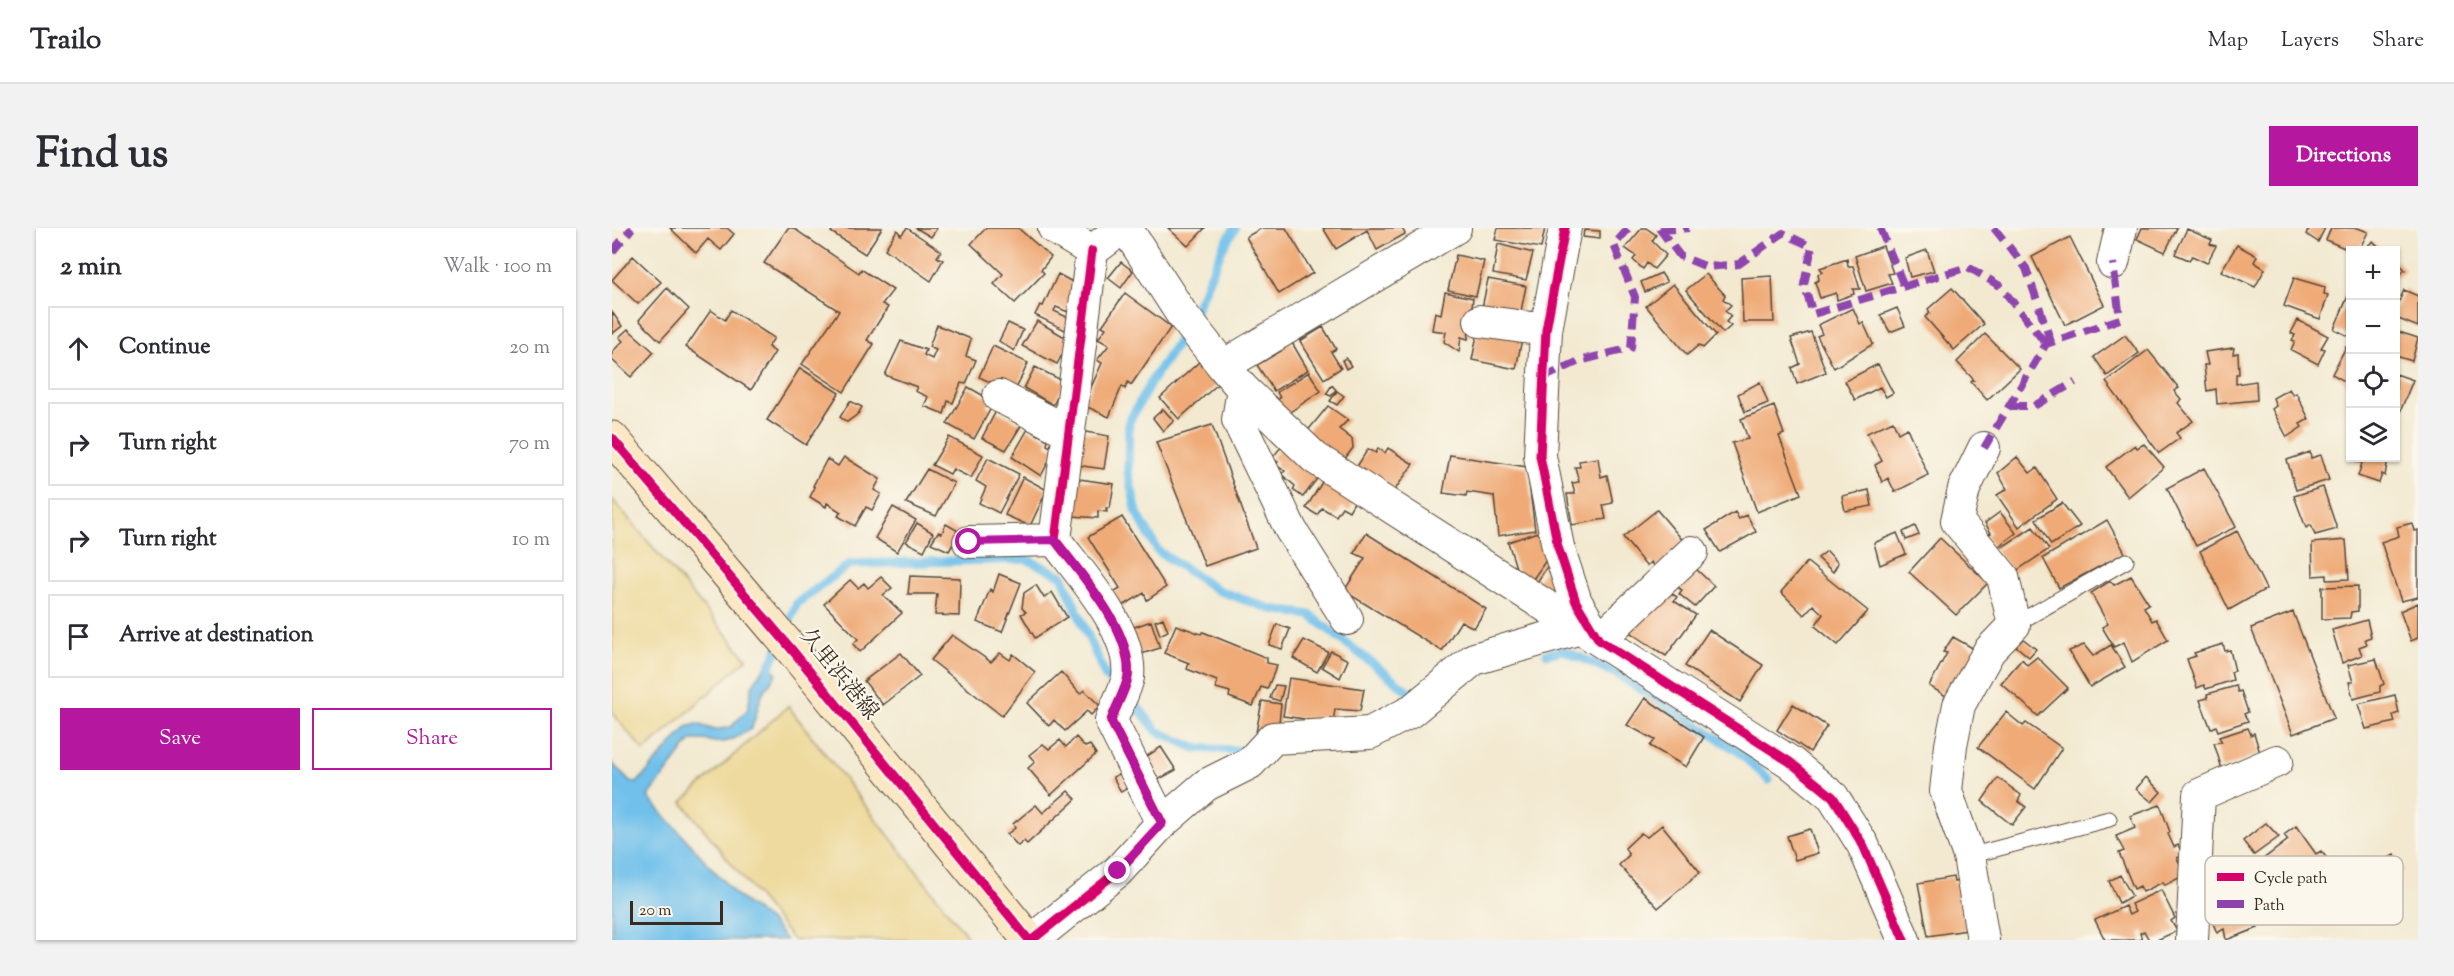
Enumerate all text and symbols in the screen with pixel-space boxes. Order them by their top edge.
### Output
text: Trailo [30,21,101,61]
text: Map [2208,26,2248,56]
text: Layers [2281,26,2339,56]
text: Share [2372,26,2424,56]
text: Find us [36,126,168,186]
button: Directions [2269,126,2418,186]
map controls [2346,246,2400,462]
button: + [2346,246,2400,300]
text: 2 min [60,249,122,286]
text: Walk · 100 m [443,253,552,282]
button: − [2346,300,2400,354]
icon: ahead [62,332,95,365]
text: Continue [119,332,210,364]
text: 20 m [509,334,550,363]
button: locate [2346,354,2400,408]
button: layers [2346,408,2400,462]
icon: right [62,428,95,461]
text: Turn right [119,428,216,460]
text: 70 m [509,430,550,459]
icon: right [62,524,95,557]
text: Turn right [119,524,216,556]
text: 10 m [512,526,550,555]
route start [955,528,981,554]
icon: arrive [62,620,95,653]
text: Arrive at destination [119,620,314,652]
street label: 久里浜港線 [791,622,885,728]
button: Save [60,708,300,770]
button: Share [312,708,552,770]
legend [2205,856,2403,925]
route end [1104,857,1130,883]
text: Cycle path [2254,868,2328,891]
text: Path [2254,895,2285,918]
scale bar [630,898,723,926]
text: 20 m [639,900,672,923]

